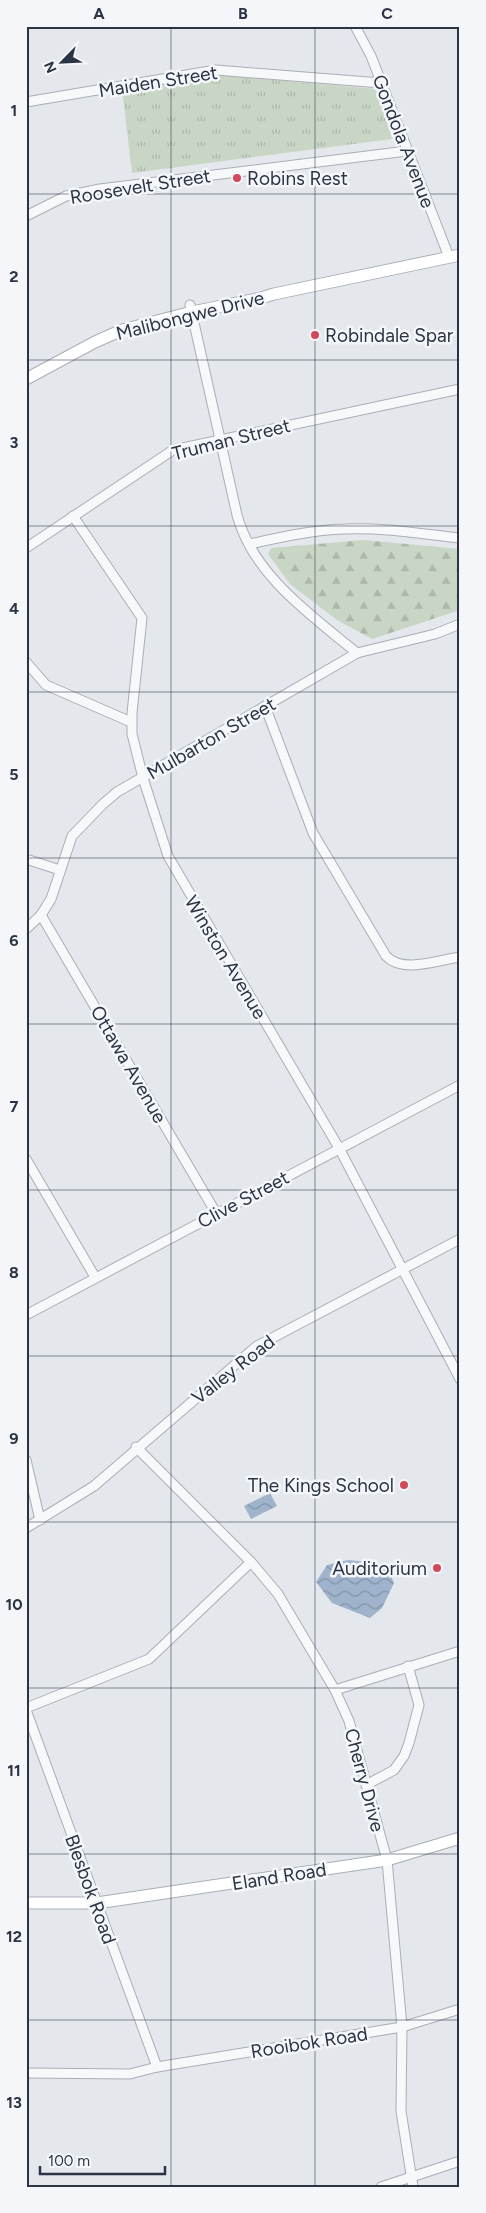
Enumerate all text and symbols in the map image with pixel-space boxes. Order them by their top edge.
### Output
text: A [93,4,105,23]
text: B [238,4,248,23]
text: C [381,4,393,23]
north arrow [38,38,88,88]
text: N [41,59,61,75]
street label: Maiden Street [97,61,219,102]
street label: Gondola Avenue [368,71,440,211]
text: 1 [11,101,17,120]
street label: Roosevelt Street [68,164,212,209]
place label: Robins Rest [247,167,348,190]
marker: Robins Rest [231,172,243,184]
text: 2 [9,267,19,286]
street label: Malibongwe Drive [114,286,267,345]
place label: Robindale Spar [325,324,454,347]
marker: Robindale Spar [309,329,321,341]
street label: Truman Street [170,414,293,465]
text: 3 [10,433,19,452]
text: 4 [9,599,19,618]
street label: Mulbarton Street [143,692,280,785]
text: 5 [9,765,19,784]
street label: Winston Avenue [180,891,271,1023]
text: 6 [9,931,19,950]
street label: Ottawa Avenue [86,1001,172,1127]
text: 7 [10,1097,19,1116]
street label: Clive Street [194,1166,293,1233]
text: 8 [9,1263,19,1282]
street label: Valley Road [187,1330,279,1409]
text: 9 [9,1429,19,1448]
place label: The Kings School [248,1474,394,1497]
marker: The Kings School [398,1479,410,1491]
place label: Auditorium [332,1557,427,1580]
marker: Auditorium [431,1562,443,1574]
text: 10 [5,1595,23,1614]
street label: Cherry Drive [340,1726,389,1834]
text: 11 [7,1761,21,1780]
street label: Blesbok Road [60,1831,121,1947]
street label: Eland Road [230,1858,328,1895]
text: 12 [6,1927,22,1946]
street label: Rooibok Road [249,2022,369,2063]
text: 13 [6,2093,22,2112]
scale bar [40,2143,165,2175]
text: 100 m [48,2152,90,2170]

